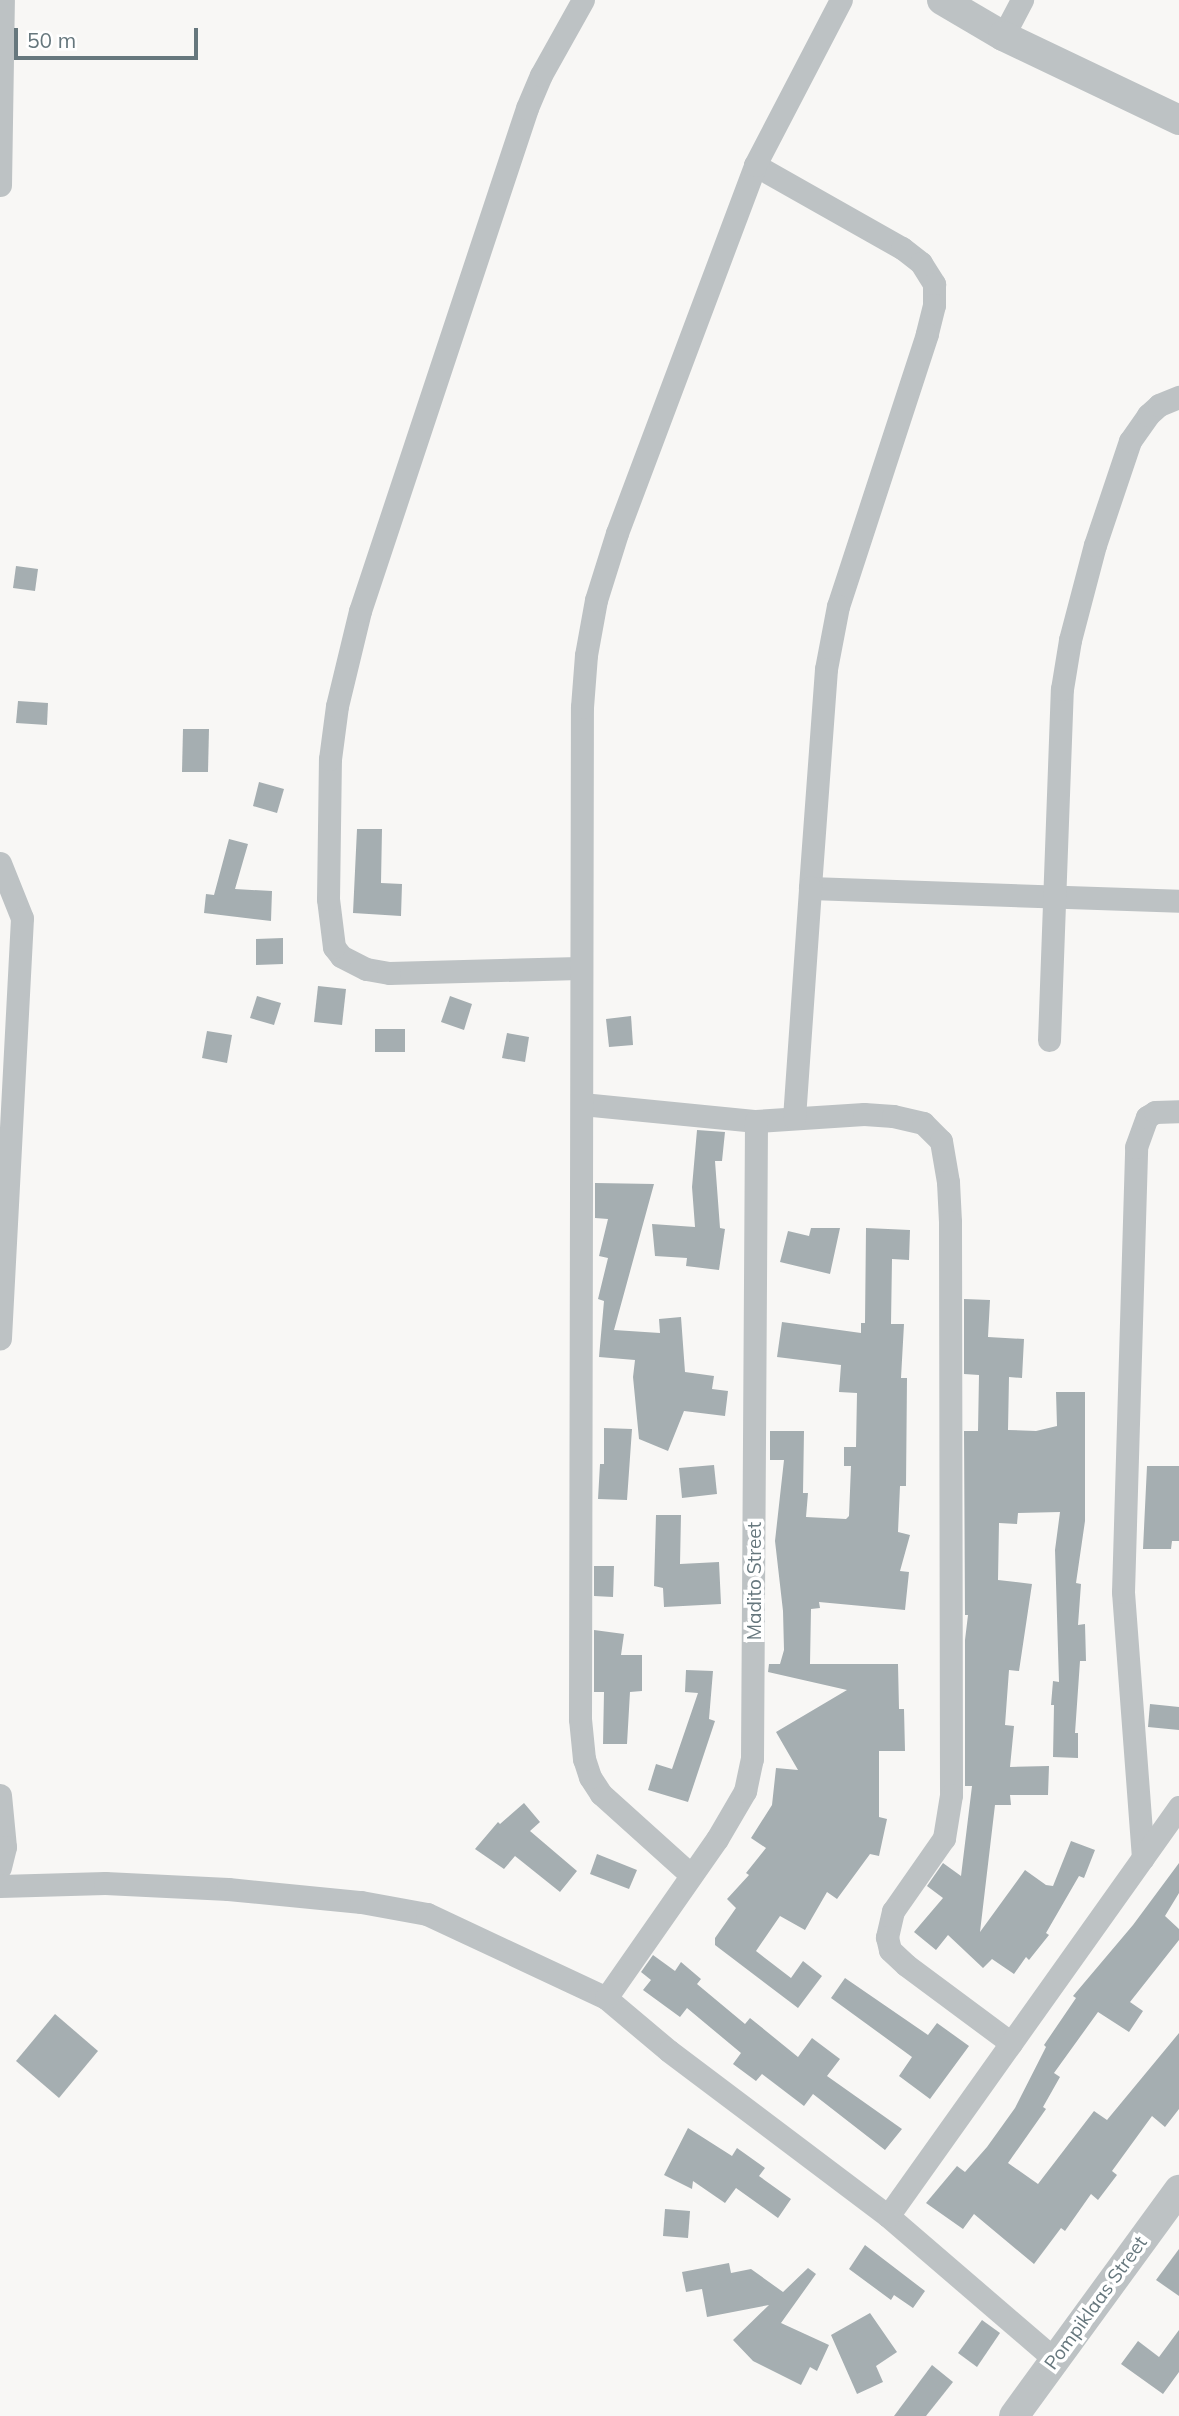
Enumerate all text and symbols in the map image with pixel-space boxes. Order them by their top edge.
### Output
scale bar [18,14,201,58]
text: 50 m [27,27,76,53]
street label: Madito Street [744,1522,766,1640]
street label: Pompiklaas Street [1040,2232,1152,2374]

